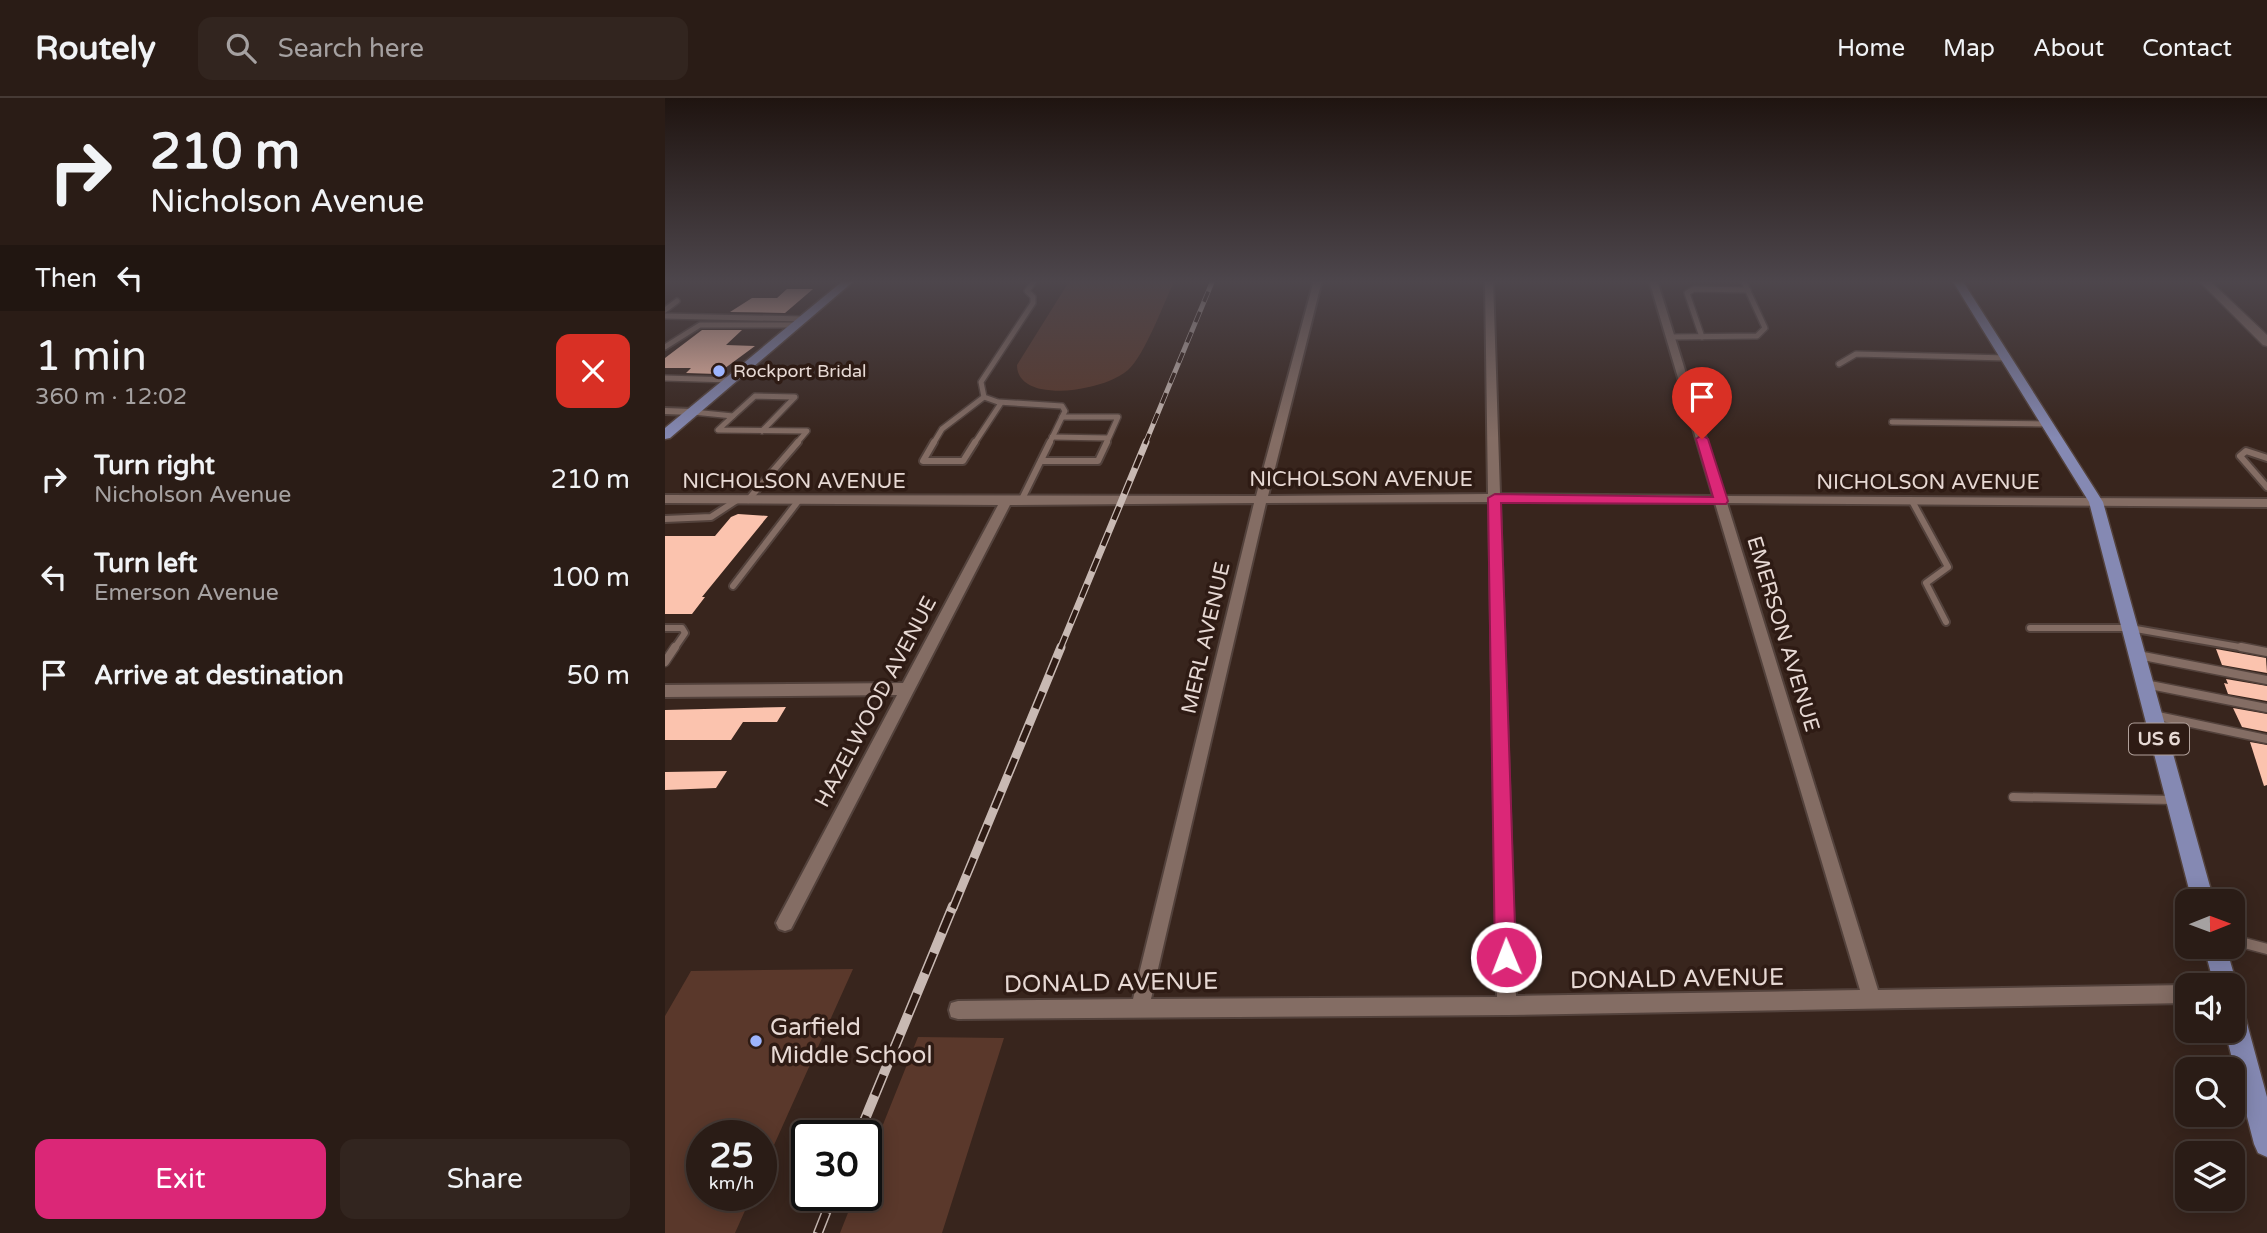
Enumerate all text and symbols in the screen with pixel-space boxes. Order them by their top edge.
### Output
search box [198,17,688,80]
text: Routely [35,29,156,68]
icon: search [222,29,260,67]
text: Search here [278,33,424,64]
text: Home [1837,34,1905,63]
text: Map [1943,34,1995,63]
text: About [2033,34,2104,63]
text: Contact [2142,34,2232,63]
text: 210 m [150,123,300,182]
icon: right [35,126,126,217]
text: Nicholson Avenue [150,183,424,221]
icon: left [111,259,149,297]
text: Then [35,263,97,294]
text: 1 min [35,331,147,382]
button: close [556,334,630,408]
place label: Rockport Bridal [733,360,867,382]
marker: Rockport Bridal [711,363,727,379]
pin [1672,367,1732,439]
icon: arrive [1683,378,1721,416]
text: 360 m · 12:02 [35,383,187,411]
text: Turn right [94,450,215,481]
icon: right [35,460,73,498]
text: 210 m [550,464,630,495]
street label: NICHOLSON AVENUE [1249,467,1473,492]
street label: NICHOLSON AVENUE [682,469,906,494]
street label: NICHOLSON AVENUE [1816,470,2040,495]
text: Nicholson Avenue [94,481,291,509]
street label: EMERSON AVENUE [1741,533,1825,735]
text: Turn left [94,548,197,579]
icon: left [35,558,73,596]
street label: MERL AVENUE [1176,560,1236,716]
text: 100 m [550,562,630,593]
text: Emerson Avenue [94,579,279,607]
street label: HAZELWOOD AVENUE [810,592,942,812]
icon: arrive [35,656,73,694]
text: Arrive at destination [94,660,344,691]
text: 50 m [567,660,630,691]
road number: US 6 [2129,724,2189,754]
north arrow [2175,889,2245,959]
map controls [2175,889,2245,1211]
position arrow [1469,920,1543,994]
street label: DONALD AVENUE [1570,963,1784,995]
street label: DONALD AVENUE [1004,967,1218,999]
button: sound [2175,973,2245,1043]
place label: Garfield Middle School [770,1013,932,1070]
marker: Garfield Middle School [748,1033,764,1049]
button: search [2175,1057,2245,1127]
speed limit sign: 30 [791,1120,882,1211]
text: 25 [710,1135,753,1177]
button: Exit [35,1139,326,1219]
button: Share [340,1139,630,1219]
button: layers [2175,1141,2245,1211]
text: km/h [709,1172,754,1194]

